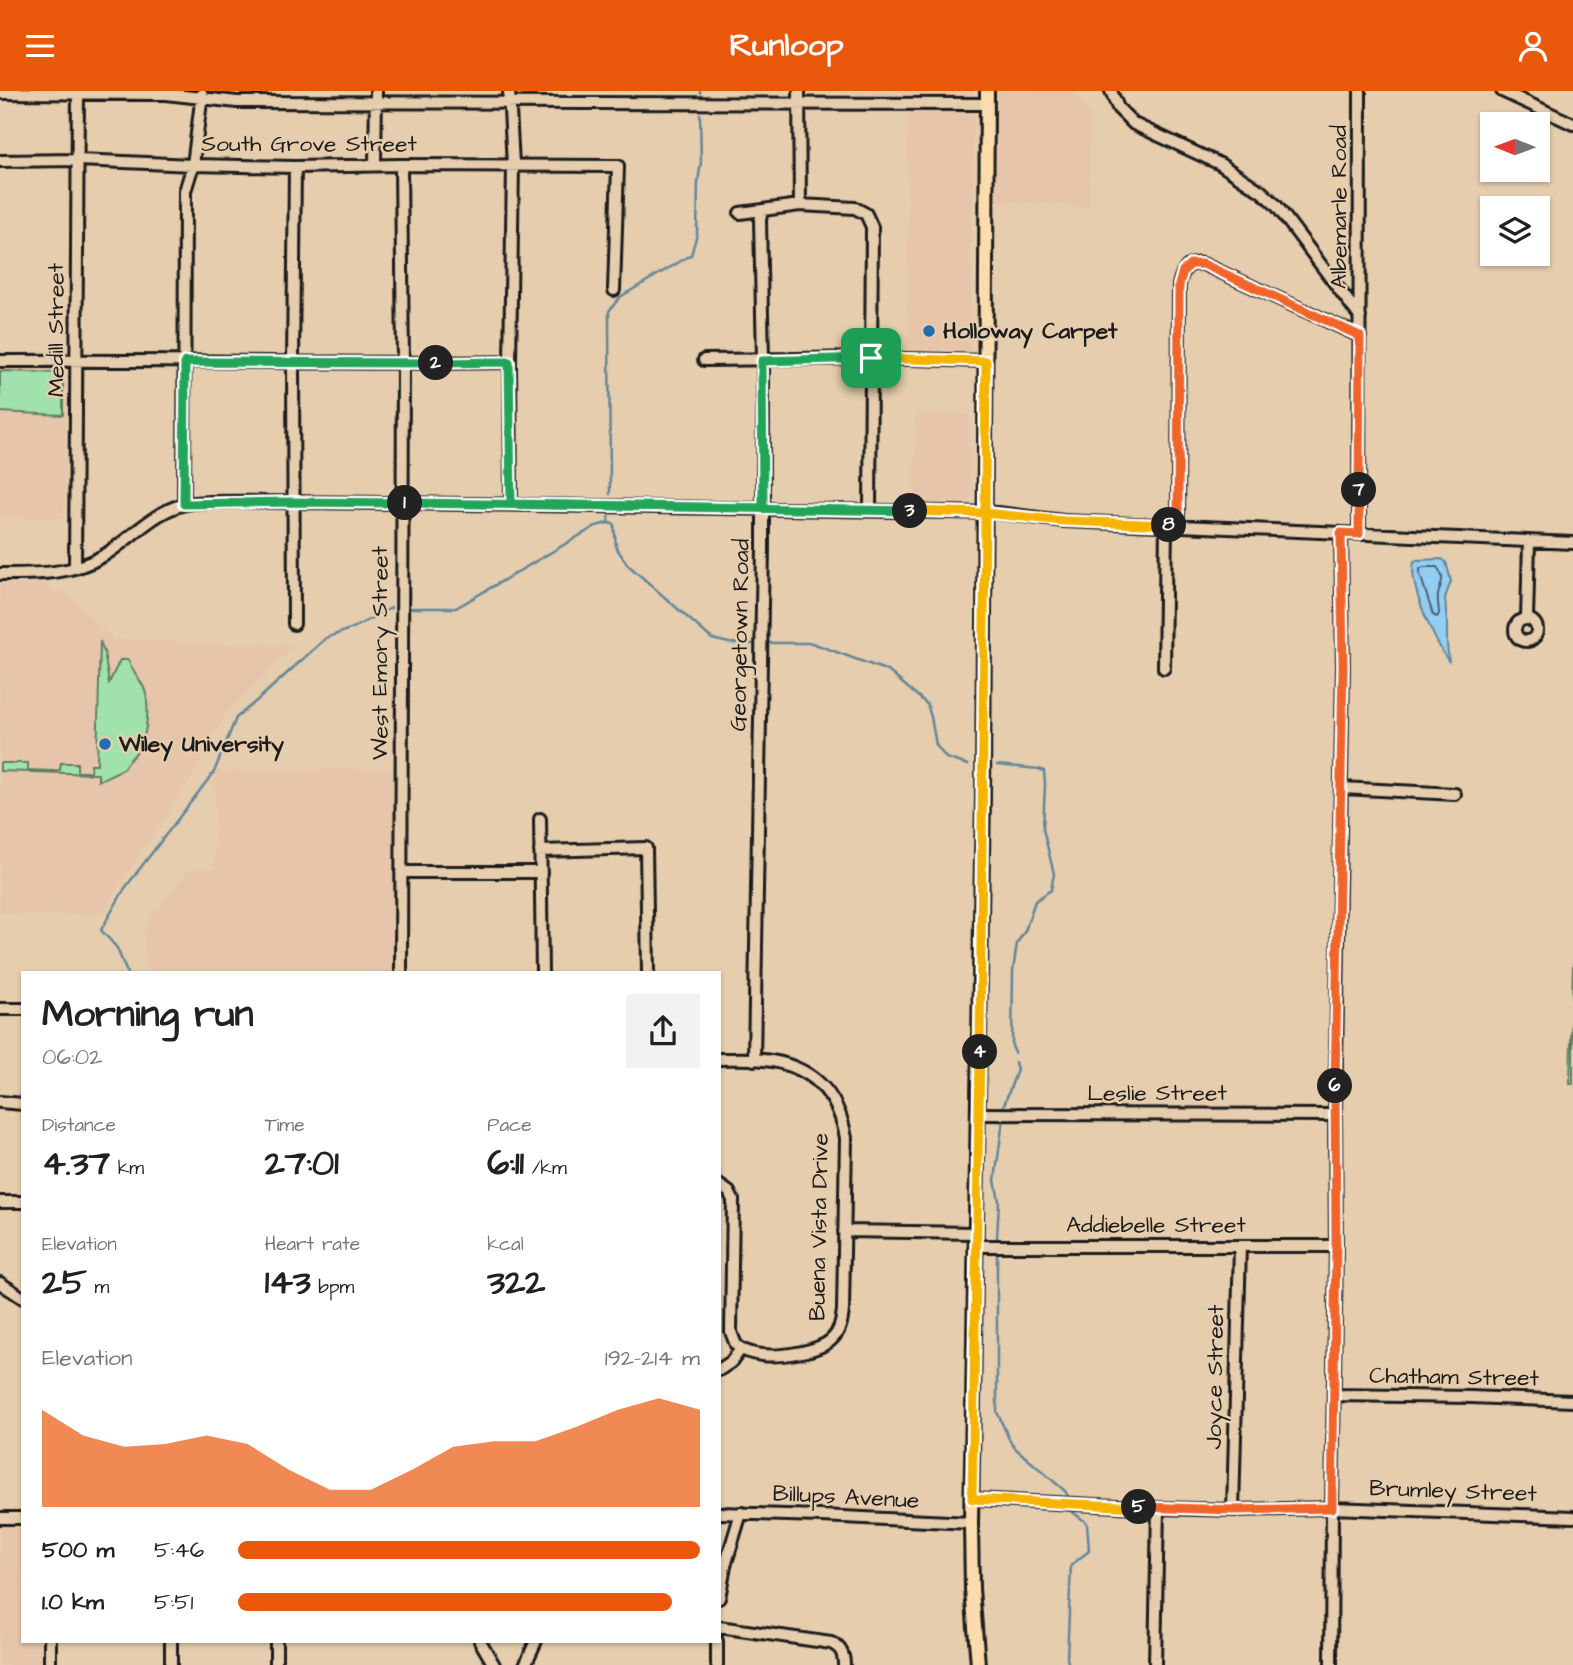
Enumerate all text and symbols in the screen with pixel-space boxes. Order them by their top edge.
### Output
text: Runloop [730,23,843,68]
icon: menu [21,27,59,65]
icon: person [1514,27,1552,65]
north arrow [1480,112,1550,182]
map controls [1480,112,1550,266]
street label: Albemarle Road [1323,125,1355,289]
street label: South Grove Street [201,128,417,160]
button: layers [1480,196,1550,266]
street label: Medill Street [40,262,72,397]
place label: Holloway Carpet [943,315,1118,349]
marker: Holloway Carpet [921,323,937,339]
pin [841,328,901,388]
icon: arrive [852,339,890,377]
pin: 2 [418,345,453,381]
text: 2 [430,349,441,376]
pin: 7 [1342,473,1376,507]
text: 7 [1353,476,1364,503]
pin: 1 [388,485,422,521]
text: 1 [403,489,406,516]
pin: 3 [892,493,928,529]
text: 3 [905,497,914,524]
pin: 8 [1152,507,1186,543]
text: 8 [1162,511,1175,538]
street label: Georgetown Road [722,538,759,732]
street label: West Emory Street [364,545,397,760]
place label: Wiley University [118,728,284,762]
marker: Wiley University [97,736,113,752]
text: Morning run [42,989,254,1041]
button: share [626,994,700,1068]
pin: 4 [962,1035,998,1069]
text: 4 [973,1038,986,1065]
text: 06:02 [42,1041,102,1073]
pin: 6 [1318,1069,1352,1103]
text: 6 [1329,1072,1340,1099]
street label: Leslie Street [1087,1077,1228,1109]
text: Distance [42,1112,116,1139]
text: Time [265,1112,304,1139]
text: Pace [487,1112,531,1139]
street label: Buena Vista Drive [801,1133,837,1321]
text: 4.37 [42,1139,110,1188]
text: 27:01 [265,1139,339,1188]
text: 6:11 [487,1139,524,1188]
text: km [110,1155,144,1182]
text: /km [524,1155,567,1182]
street label: Addiebelle Street [1066,1209,1246,1241]
text: Elevation [42,1231,117,1258]
text: Heart rate [265,1231,360,1258]
text: kcal [487,1231,524,1258]
text: 25 [42,1258,87,1307]
text: 143 [265,1258,311,1307]
text: 322 [487,1258,545,1307]
text: m [87,1274,109,1301]
text: bpm [311,1274,354,1301]
street label: Joyce Street [1198,1304,1233,1450]
text: Elevation [42,1342,133,1374]
text: 192–214 m [605,1342,700,1374]
street label: Chatham Street [1369,1360,1540,1394]
street label: Brumley Street [1369,1472,1538,1511]
street label: Billups Avenue [772,1477,920,1517]
pin: 5 [1122,1489,1156,1525]
text: 5 [1132,1493,1145,1520]
text: 500 m [42,1534,114,1566]
text: 5:46 [154,1534,204,1566]
text: 1.0 km [42,1586,104,1618]
text: 5:51 [154,1586,193,1618]

